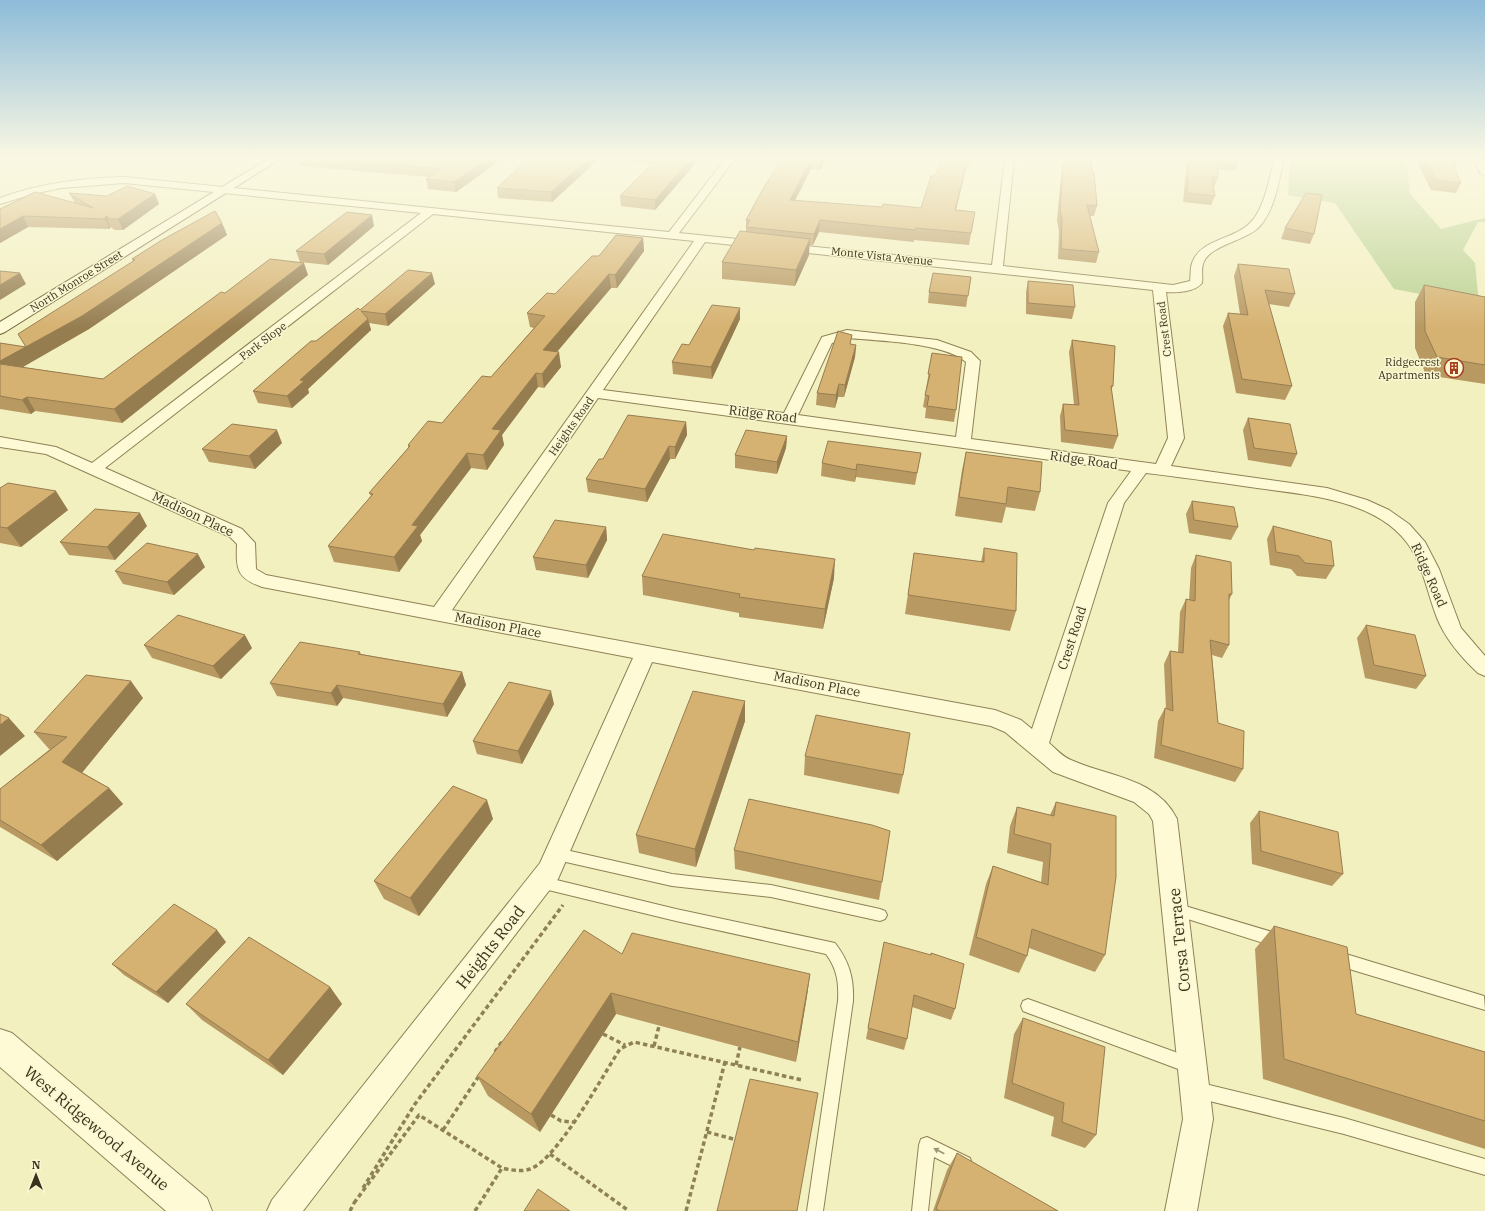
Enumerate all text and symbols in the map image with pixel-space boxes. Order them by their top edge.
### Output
street label: Monte Vista Avenue [830,244,934,268]
street label: North Monroe Street [27,247,125,315]
street label: Crest Road [1154,300,1174,358]
street label: Park Slope [237,319,289,363]
place label: Ridgecrest Apartments [1378,355,1440,382]
building icon: Ridgecrest Apartments [1443,357,1465,379]
street label: Heights Road [546,394,597,458]
street label: Ridge Road [728,401,798,427]
street label: Ridge Road [1049,447,1119,473]
street label: Madison Place [149,488,237,540]
street label: Ridge Road [1407,540,1451,610]
street label: Crest Road [1054,604,1090,672]
street label: Madison Place [453,608,543,642]
street label: Madison Place [772,667,862,701]
street label: Corsa Terrace [1164,887,1194,993]
street label: Heights Road [451,901,529,993]
street label: West Ridgewood Avenue [20,1061,174,1195]
one-way arrow [933,1148,945,1154]
north arrow [16,1155,56,1195]
text: N [32,1158,41,1172]

